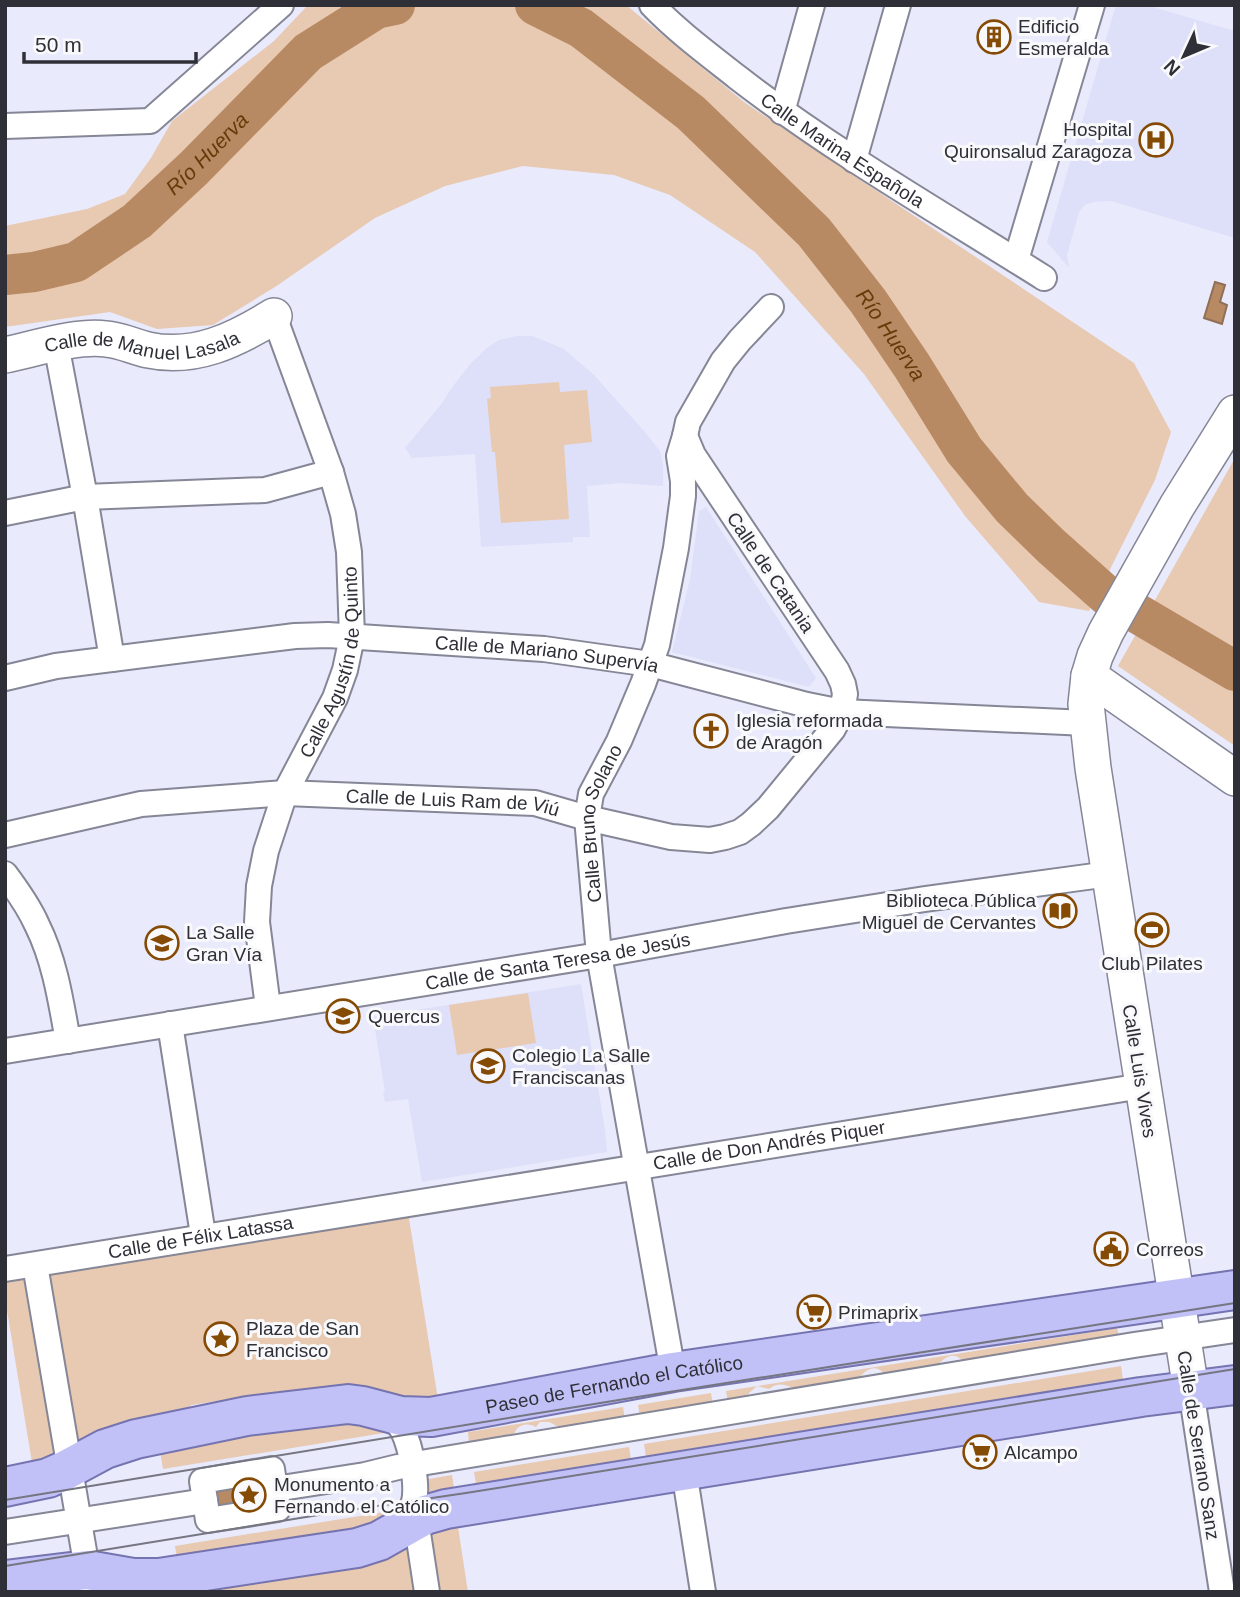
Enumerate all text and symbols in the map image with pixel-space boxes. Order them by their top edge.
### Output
place label: Edificio Esmeralda [1018,16,1109,59]
building icon: Edificio Esmeralda [975,18,1013,56]
scale bar [24,21,196,65]
north arrow [1149,21,1219,91]
text: 50 m [35,33,82,56]
text: N [1160,55,1184,80]
street label: Calle Marina Española [757,89,928,212]
water label: Río Huerva [161,108,253,199]
place label: Hospital Quironsalud Zaragoza [944,119,1132,162]
hospital icon: Hospital Quironsalud Zaragoza [1137,121,1175,159]
water label: Río Huerva [852,284,930,385]
street label: Calle de Manuel Lasala [42,327,243,364]
street label: Calle de Catania [723,508,819,637]
street label: Calle Agustín de Quinto [296,566,363,761]
street label: Calle de Mariano Supervía [434,632,661,677]
place label: Iglesia reformada de Aragón [736,710,883,753]
church icon: Iglesia reformada de Aragón [692,712,730,750]
street label: Calle Bruno Solano [577,741,626,904]
street label: Calle de Luis Ram de Viú [345,785,562,821]
place label: Biblioteca Pública Miguel de Cervantes [862,890,1036,933]
library icon: Biblioteca Pública Miguel de Cervantes [1041,892,1079,930]
sports icon: Club Pilates [1133,911,1171,949]
place label: La Salle Gran Vía [186,922,262,965]
school or university icon: La Salle Gran Vía [143,924,181,962]
street label: Calle de Santa Teresa de Jesús [424,929,692,994]
place label: Club Pilates [1101,953,1203,974]
school or university icon: Quercus [324,997,362,1035]
street label: Calle Luis Vives [1119,1003,1160,1139]
place label: Quercus [368,1006,440,1027]
place label: Colegio La Salle Franciscanas [512,1045,650,1088]
school or university icon: Colegio La Salle Franciscanas [469,1047,507,1085]
street label: Calle de Don Andrés Piquer [652,1116,887,1174]
street label: Calle de Félix Latassa [106,1212,295,1263]
public building icon: Correos [1092,1230,1130,1268]
place label: Correos [1136,1239,1204,1260]
supermarket icon: Primaprix [795,1293,833,1331]
place label: Primaprix [838,1302,919,1323]
place label: Plaza de San Francisco [246,1318,359,1361]
place icon: Plaza de San Francisco [202,1320,240,1358]
street label: Calle de Serrano Sanz [1173,1349,1224,1541]
street label: Paseo de Fernando el Católico [484,1352,744,1418]
supermarket icon: Alcampo [961,1433,999,1471]
place label: Alcampo [1004,1442,1078,1463]
place label: Monumento a Fernando el Católico [274,1474,449,1517]
place icon: Monumento a Fernando el Católico [230,1476,268,1514]

